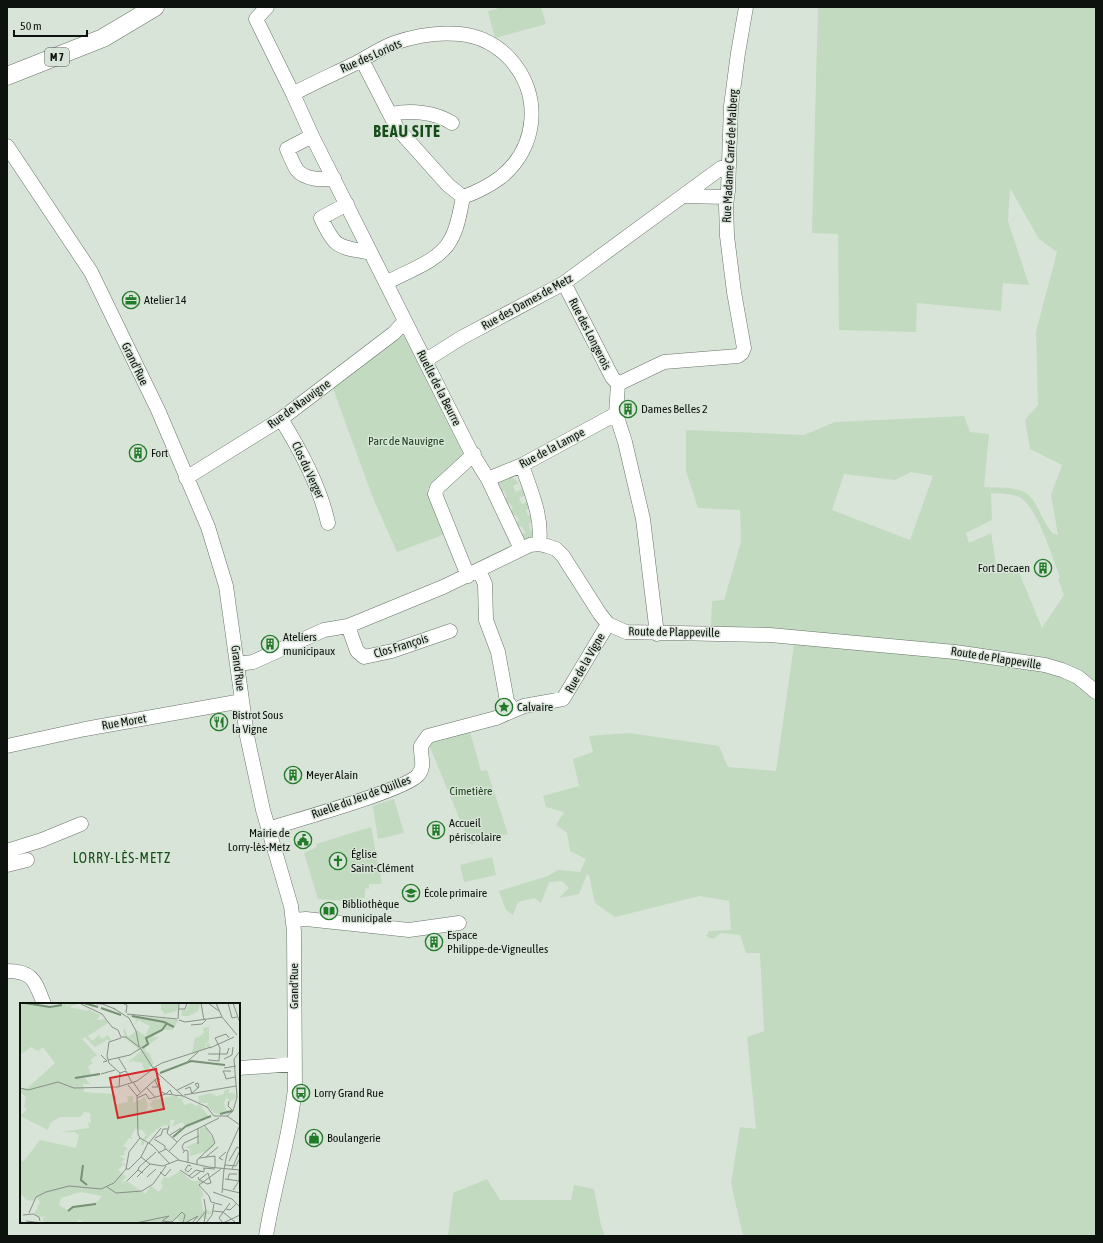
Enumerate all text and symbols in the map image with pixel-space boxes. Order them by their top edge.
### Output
scale bar [14,12,87,38]
text: 50 m [20,19,42,33]
street label: Rue des Loriots [338,36,404,76]
road number: M 7 [45,48,69,66]
street label: Rue Madame Carré de Malberg [720,88,741,223]
district label: BEAU SITE [373,122,441,140]
street label: Rue des Dames de Metz [479,271,576,333]
office icon: Atelier 14 [121,290,141,310]
place label: Atelier 14 [144,293,187,307]
street label: Rue des Longerois [566,296,614,372]
street label: Grand'Rue [119,340,151,388]
street label: Ruelle de la Beurre [414,348,464,428]
street label: Rue de Nauvigne [265,377,333,431]
building icon: Dames Belles 2 [618,399,638,419]
place label: Dames Belles 2 [641,402,708,416]
street label: Rue de la Lampe [517,425,587,471]
park label: Parc de Nauvigne [368,434,444,448]
street label: Clos du Verger [289,439,327,501]
building icon: Fort [128,443,148,463]
place label: Fort [151,446,169,460]
building icon: Fort Decaen [1033,558,1053,578]
place label: Fort Decaen [978,561,1030,575]
street label: Route de Plappeville [628,624,720,640]
place label: Ateliers municipaux [283,630,335,658]
street label: Rue de la Vigne [562,630,608,696]
street label: Clos François [372,631,430,661]
building icon: Ateliers municipaux [260,634,280,654]
street label: Grand'Rue [228,644,248,692]
street label: Route de Plappeville [950,644,1042,672]
place icon: Calvaire [494,697,514,717]
place label: Calvaire [517,700,553,714]
place label: Bistrot Sous la Vigne [232,708,283,736]
street label: Rue Moret [101,711,148,733]
restaurant icon: Bistrot Sous la Vigne [209,712,229,732]
building icon: Meyer Alain [283,765,303,785]
place label: Meyer Alain [306,768,358,782]
street label: Ruelle du Jeu de Quilles [309,773,413,821]
park label: Cimetière [450,784,492,798]
place label: Accueil périscolaire [449,816,501,844]
building icon: Accueil périscolaire [426,820,446,840]
place label: Mairie de Lorry-lès-Metz [228,826,291,854]
public building icon: Mairie de Lorry-lès-Metz [293,830,313,850]
place label: Église Saint-Clément [351,847,414,875]
district label: LORRY-LÈS-METZ [73,850,171,866]
church icon: Église Saint-Clément [328,851,348,871]
school or university icon: École primaire [401,883,421,903]
place label: École primaire [424,886,487,900]
place label: Bibliothèque municipale [342,897,399,925]
library icon: Bibliothèque municipale [319,901,339,921]
place label: Espace Philippe-de-Vigneulles [447,928,548,956]
building icon: Espace Philippe-de-Vigneulles [424,932,444,952]
street label: Grand'Rue [287,963,301,1009]
inset map [20,1003,240,1223]
bus stop icon: Lorry Grand Rue [291,1083,311,1103]
place label: Lorry Grand Rue [314,1086,384,1100]
shop icon: Boulangerie [304,1128,324,1148]
place label: Boulangerie [327,1131,381,1145]

